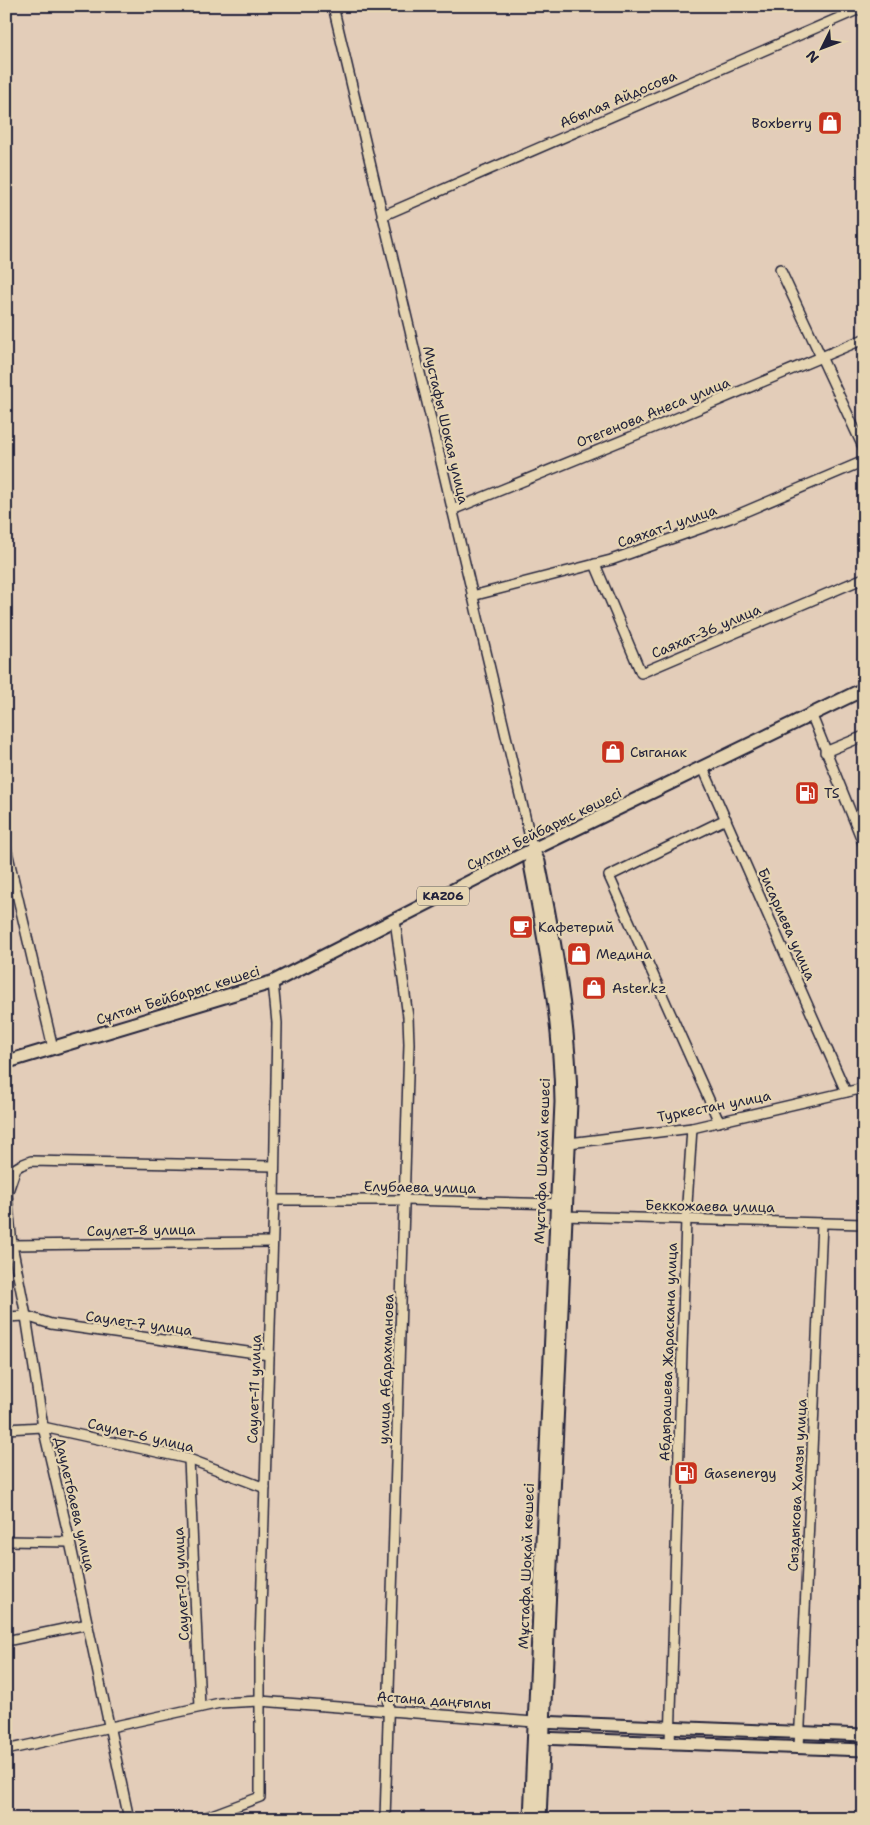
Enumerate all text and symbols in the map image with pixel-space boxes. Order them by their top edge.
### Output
north arrow [798,22,848,72]
text: N [802,47,823,67]
street label: Абылая Айдосова [557,66,680,132]
shop icon: Boxberry [817,110,843,136]
place label: Boxberry [752,114,812,132]
street label: Мустафы Шокая улица [419,344,473,506]
street label: Отегенова Анеса улица [573,373,733,451]
street label: Саяхат-1 улица [615,500,719,551]
street label: Саяхат-36 улица [649,600,764,662]
shop icon: Сыганак [600,739,626,765]
place label: Сыганак [630,743,687,761]
fuel station icon: TS [794,780,820,806]
street label: Сұлтан Бейбарыс көшесі [464,784,624,874]
place label: TS [824,784,840,802]
street label: Бисариева улица [754,865,820,983]
road number: KAZ06 [417,886,469,906]
cafe icon: Кафетерий [508,914,534,940]
place label: Кафетерий [538,918,614,936]
shop icon: Медина [566,941,592,967]
place label: Медина [596,945,652,963]
street label: Сұлтан Бейбарыс көшесі [94,961,262,1029]
shop icon: Aster.kz [581,975,607,1001]
place label: Aster.kz [612,979,666,997]
street label: Мұстафа Шоқай көшесі [530,1078,554,1244]
street label: Туркестан улица [656,1086,773,1126]
street label: Елубаева улица [364,1177,477,1197]
street label: Беккожаева улица [645,1196,775,1216]
street label: Саулет-8 улица [87,1220,196,1240]
street label: Абдырашева Жараскана улица [655,1242,681,1462]
street label: улица Абдрахманова [374,1293,398,1445]
street label: Саулет-7 улица [84,1307,194,1339]
street label: Саулет-11 улица [243,1334,265,1444]
street label: Сыздыкова Хамзы улица [783,1398,811,1572]
street label: Саулет-6 улица [86,1414,196,1456]
street label: Даулетбаева улица [51,1435,99,1573]
fuel station icon: Gasenergy [673,1460,699,1486]
place label: Gasenergy [704,1464,777,1482]
street label: Мұстафа Шоқай көшесі [514,1483,538,1649]
street label: Саулет-10 улица [169,1527,193,1641]
street label: Астана даңғылы [376,1687,492,1713]

